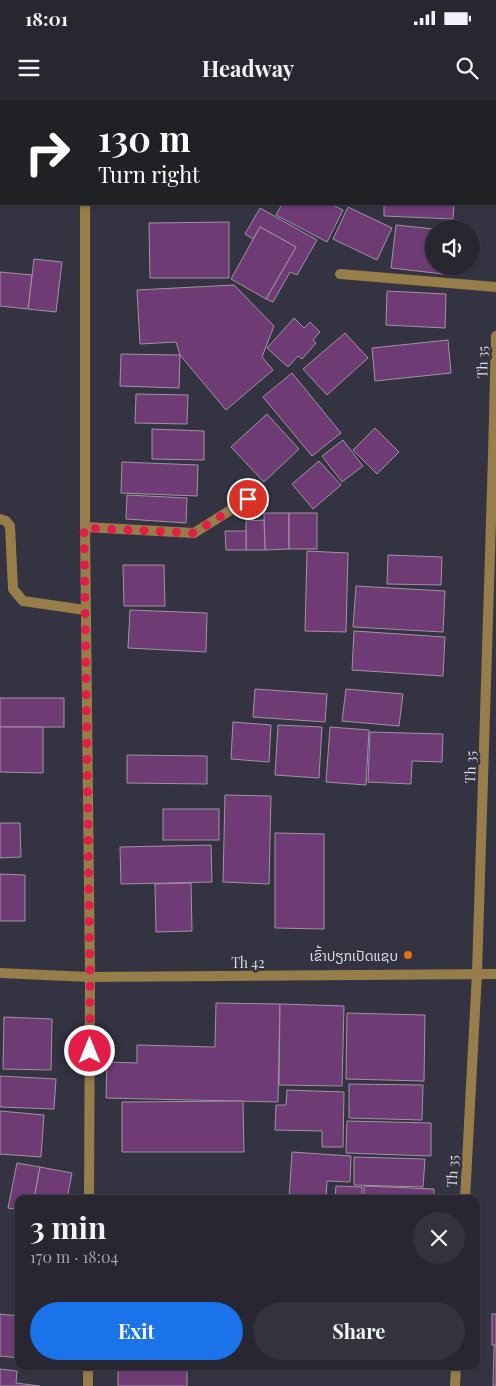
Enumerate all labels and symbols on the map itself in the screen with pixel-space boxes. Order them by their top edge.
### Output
street label: Th 35 [472,345,492,378]
pin [227,478,269,520]
street label: Th 35 [460,750,480,784]
place label: ເຂົ້າປຽກເປັດແຊບ [310,945,398,965]
marker: ເຂົ້າປຽກເປັດແຊບ [402,949,414,961]
street label: Th 42 [231,953,265,972]
position arrow [63,1024,115,1076]
street label: Th 35 [442,1154,462,1188]

